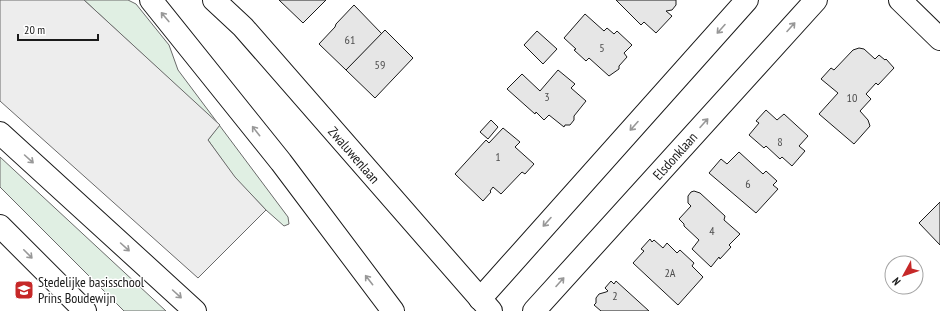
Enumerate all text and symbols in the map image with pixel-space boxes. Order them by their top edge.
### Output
one-way arrow [161,12,170,22]
scale bar [18,16,98,42]
text: 20 m [24,22,45,37]
one-way arrow [787,22,796,32]
one-way arrow [717,24,726,34]
house number: 61 [345,32,355,47]
house number: 5 [599,40,605,55]
house number: 59 [375,57,385,72]
house number: 3 [544,89,550,104]
house number: 10 [847,90,857,105]
one-way arrow [699,119,708,129]
one-way arrow [630,120,639,131]
street label: Zwaluwenlaan [324,123,384,187]
one-way arrow [252,126,261,137]
street label: Elsdonklaan [649,128,701,184]
house number: 8 [777,134,783,149]
house number: 1 [495,149,501,164]
one-way arrow [24,155,34,164]
house number: 6 [745,176,751,191]
one-way arrow [543,217,552,228]
house number: 4 [709,223,715,238]
one-way arrow [120,242,130,252]
one-way arrow [23,249,33,259]
north arrow [884,255,924,295]
house number: 2A [664,265,676,280]
place label: Stedelijke basisschool Prins Boudewijn [38,273,145,307]
one-way arrow [365,275,374,286]
text: N [889,275,904,288]
one-way arrow [556,277,565,287]
school or university icon: Stedelijke basisschool Prins Boudewijn [13,279,35,301]
house number: 2 [612,288,618,303]
one-way arrow [171,290,182,299]

